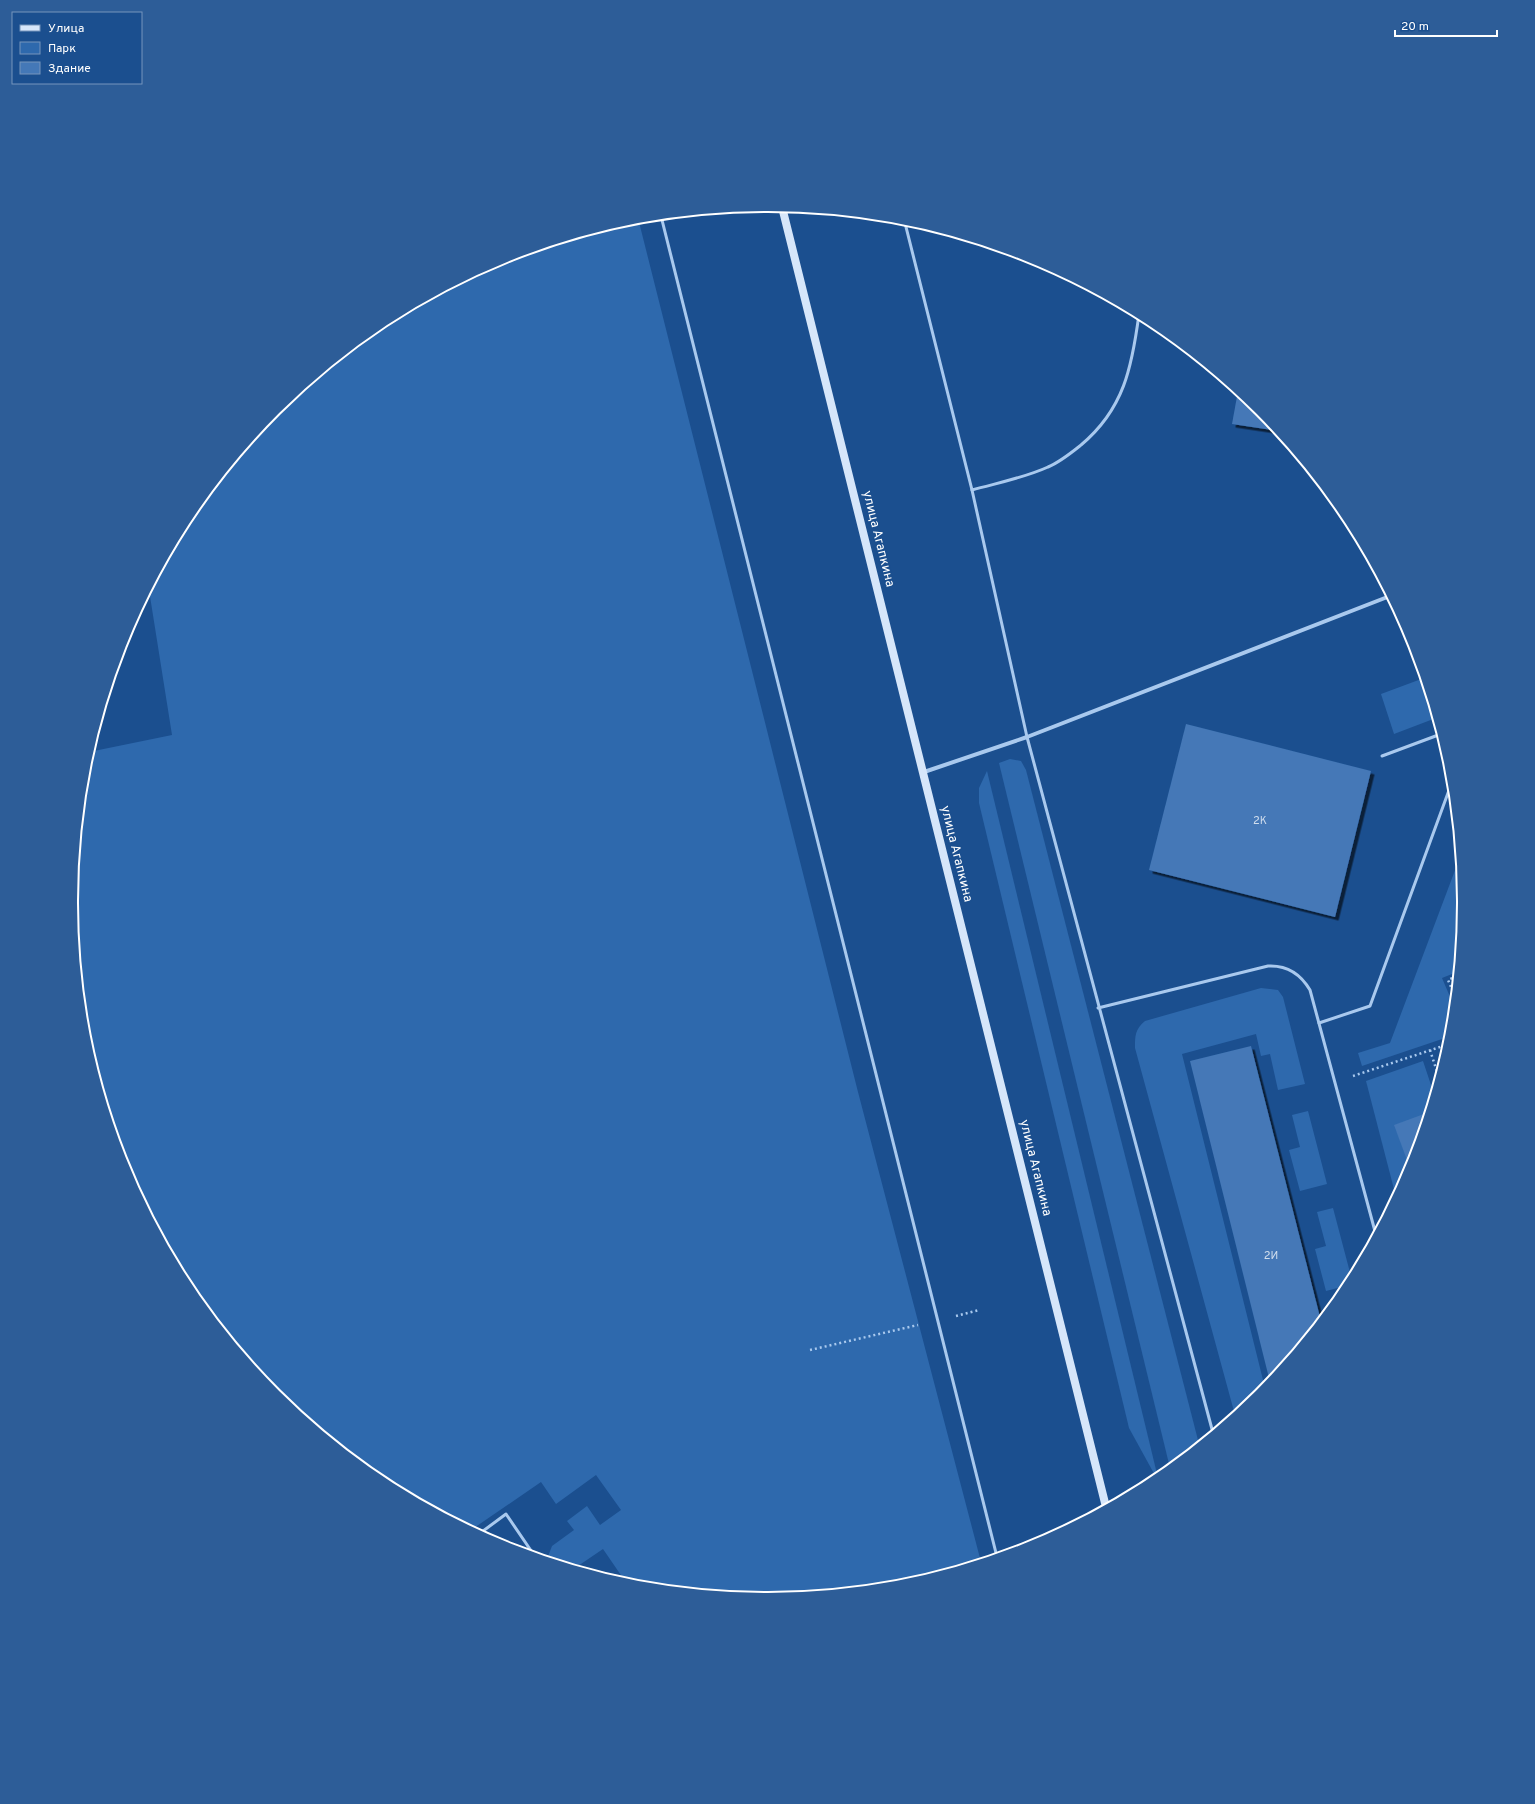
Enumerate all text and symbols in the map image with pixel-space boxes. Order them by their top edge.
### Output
legend [12,12,142,84]
scale bar [1395,12,1497,38]
text: 20 m [1401,19,1429,35]
text: Улица [48,21,84,37]
text: Парк [48,41,76,57]
text: Здание [48,61,91,77]
street label: улица Агапкина [858,489,898,589]
street label: улица Агапкина [936,804,976,904]
house number: 2К [1253,814,1267,828]
street label: улица Агапкина [1015,1118,1055,1218]
house number: 2И [1264,1249,1278,1263]

